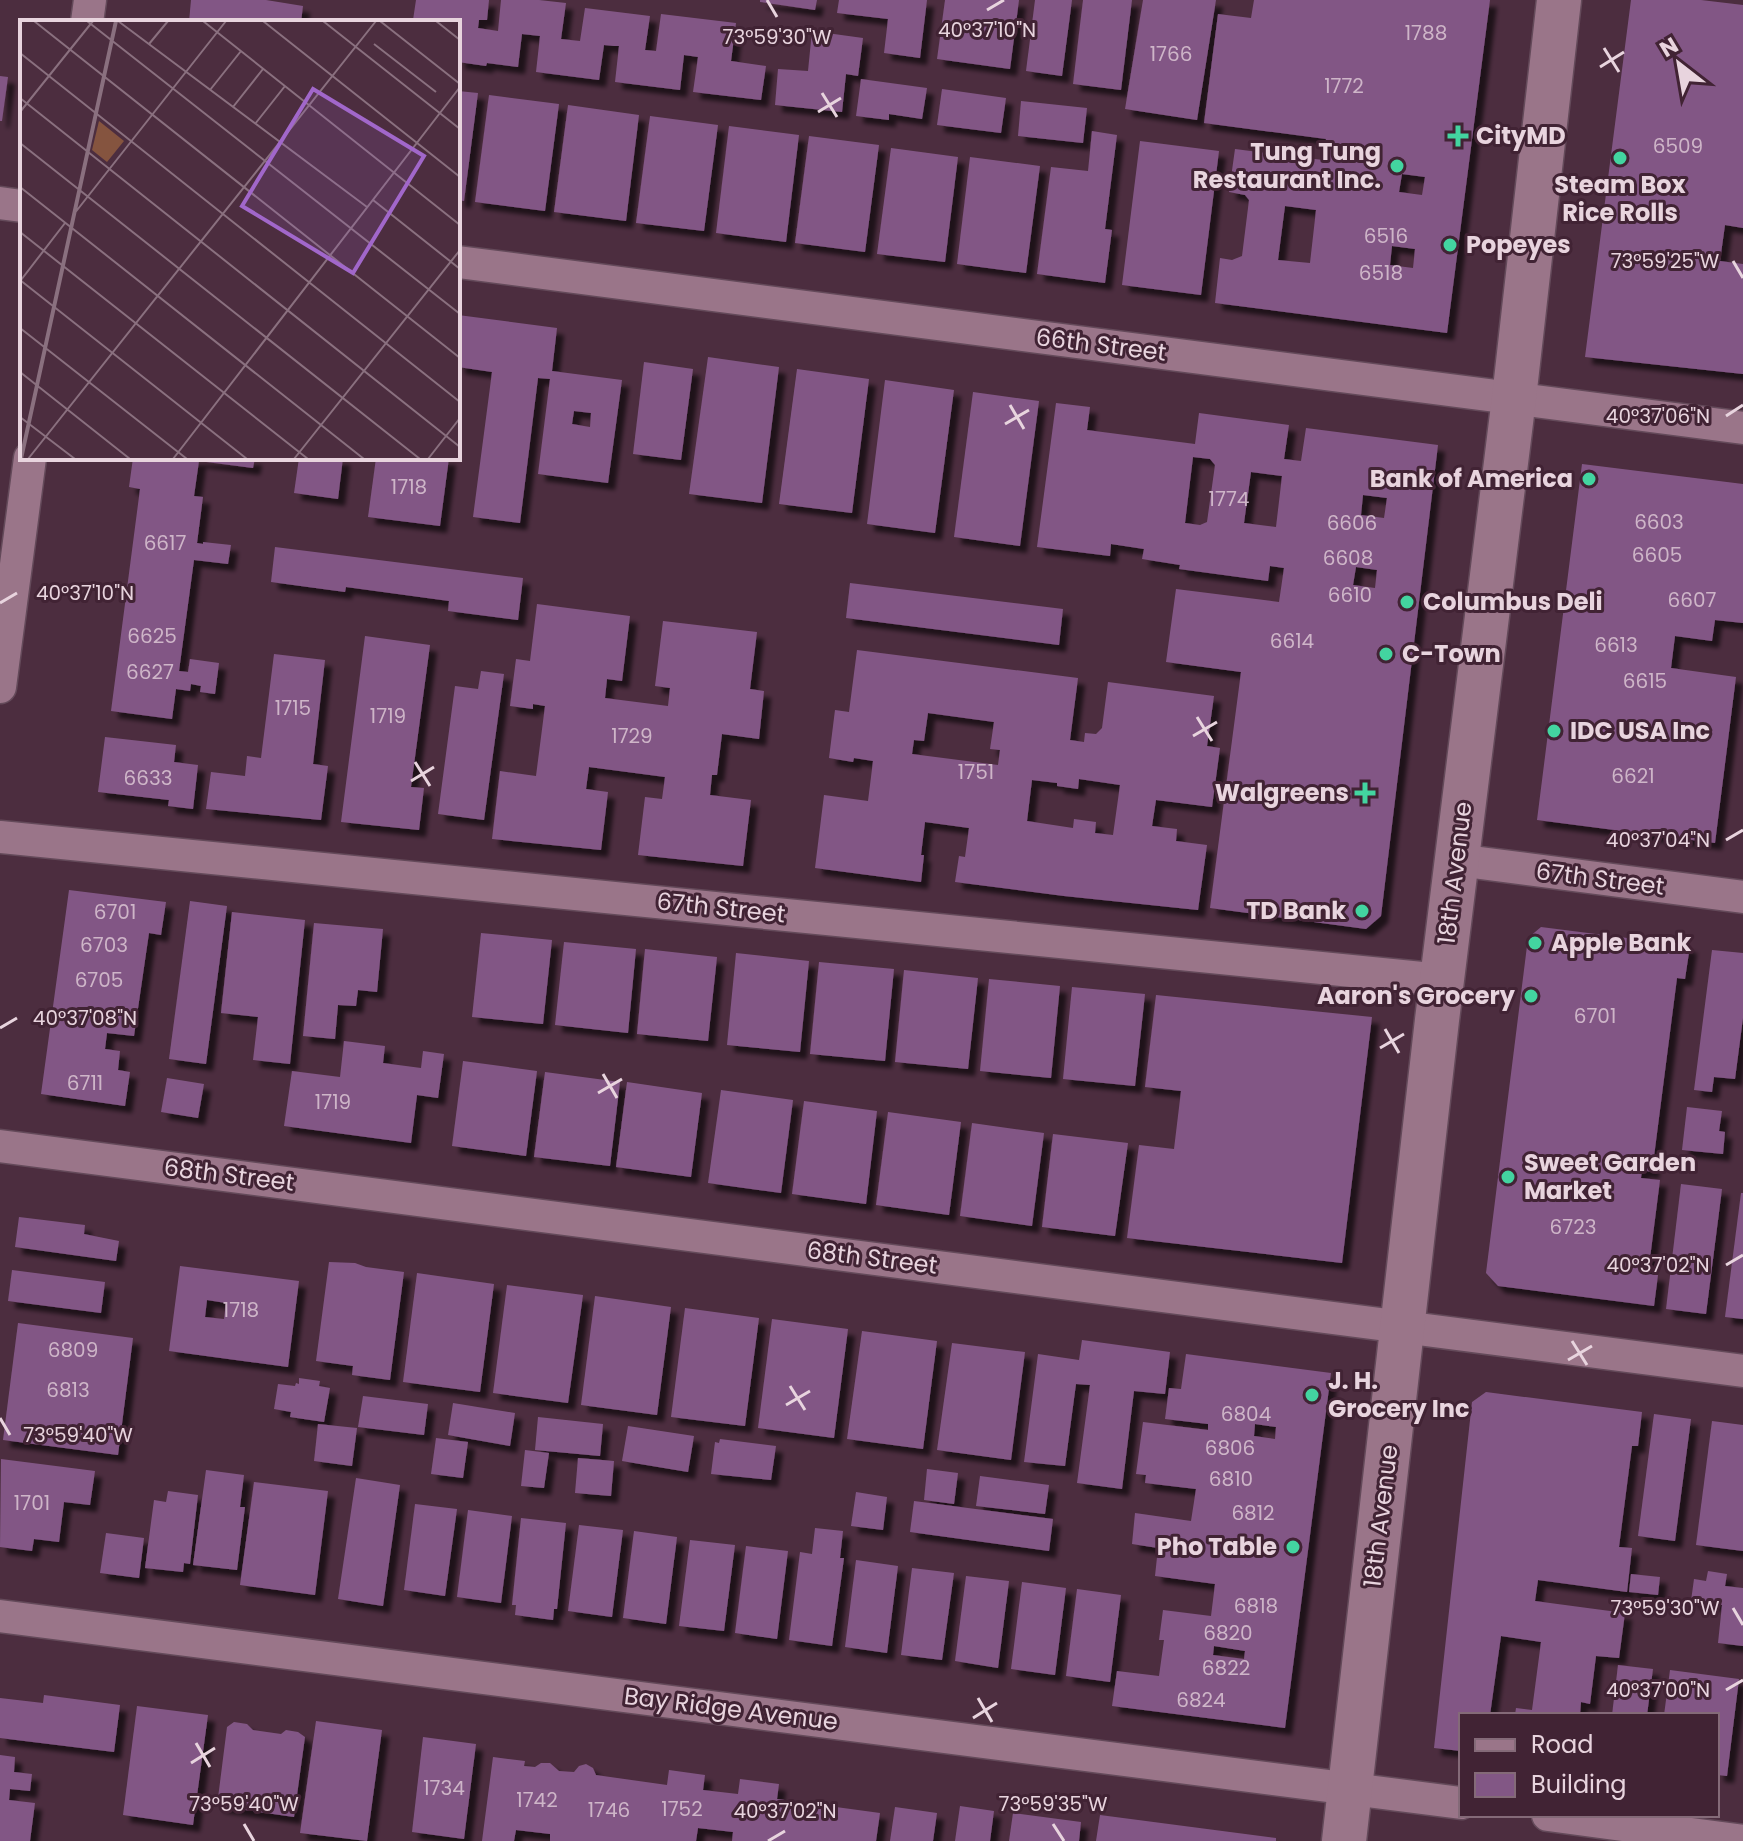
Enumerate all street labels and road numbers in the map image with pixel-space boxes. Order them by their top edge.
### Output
street label: 66th Street [1034,320,1168,369]
street label: 18th Avenue [1429,800,1480,946]
street label: 67th Street [1534,854,1666,903]
street label: 67th Street [655,884,787,931]
street label: 68th Street [162,1150,296,1199]
street label: 68th Street [805,1233,939,1282]
street label: 18th Avenue [1355,1443,1406,1589]
street label: Bay Ridge Avenue [622,1679,840,1738]

